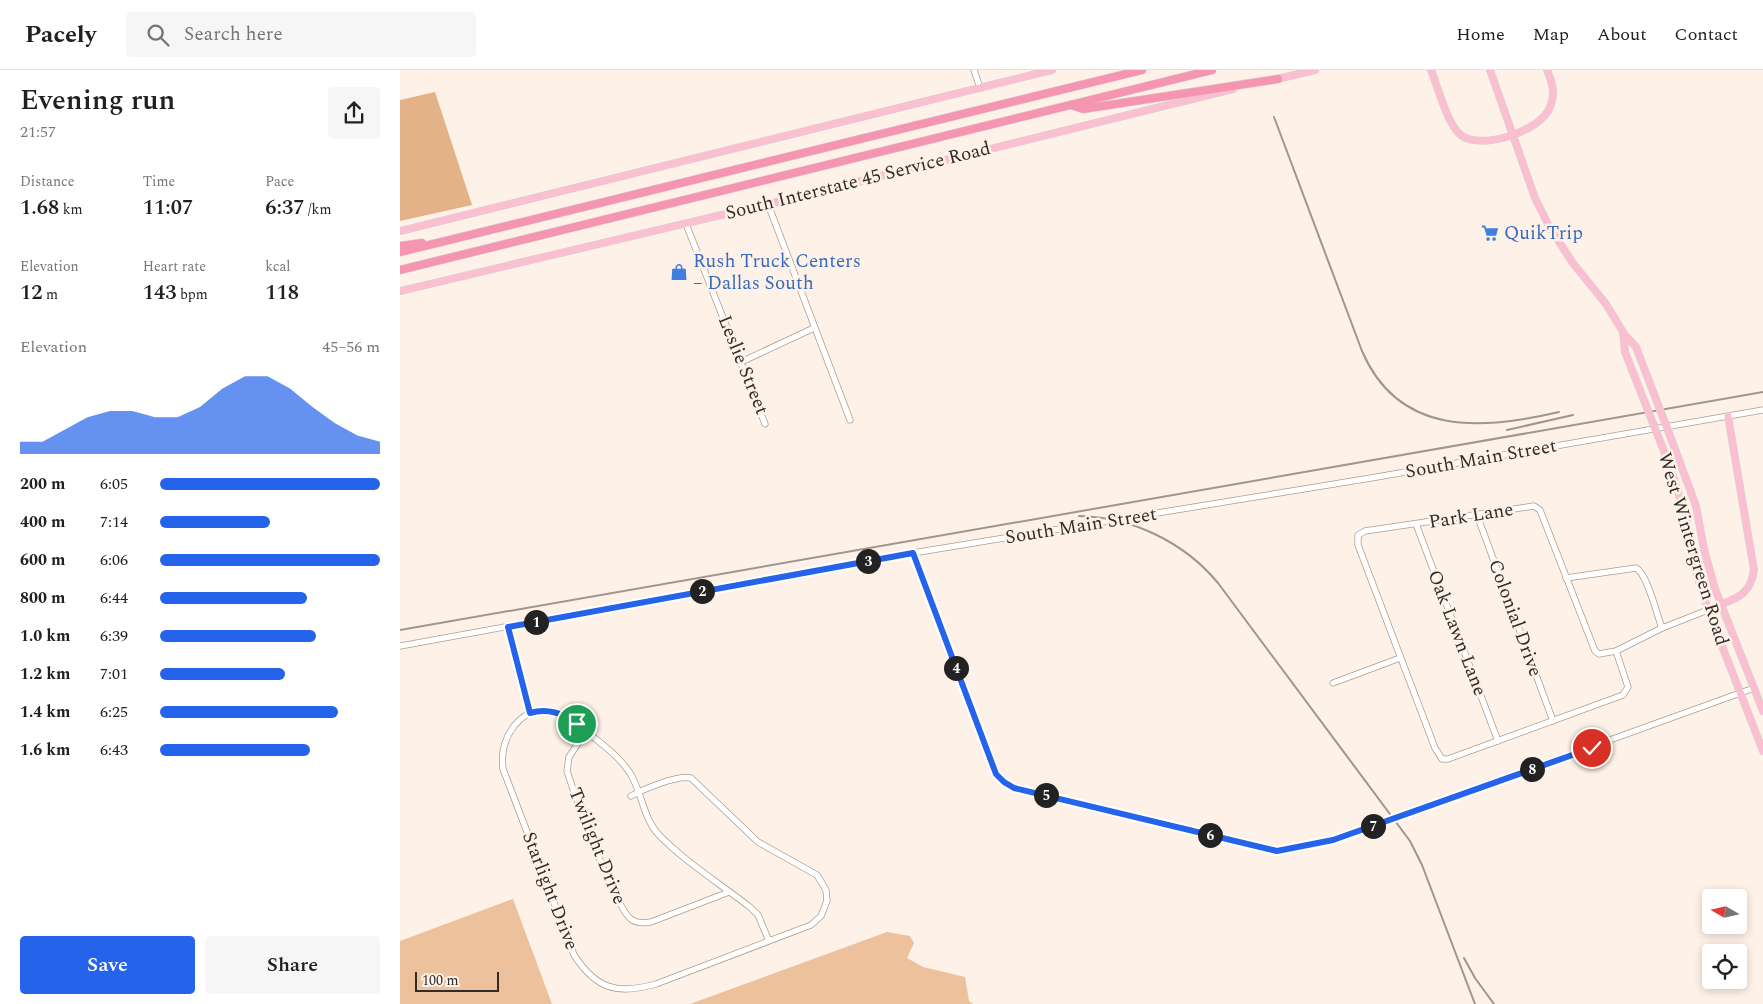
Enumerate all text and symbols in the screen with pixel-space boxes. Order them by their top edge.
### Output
search box [126,12,476,57]
text: Pacely [25,17,96,53]
text: Search here [184,20,283,49]
icon: search [144,21,172,49]
text: Home [1456,21,1505,48]
text: Map [1533,21,1569,48]
text: About [1597,21,1647,48]
text: Contact [1675,21,1738,48]
text: Evening run [20,79,175,122]
button: share [328,87,380,139]
text: 21:57 [20,120,56,144]
street label: South Interstate 45 Service Road [722,134,994,228]
text: Distance [20,171,75,192]
text: Time [143,171,175,192]
text: Pace [265,171,294,192]
text: 1.68 [20,192,59,224]
text: 11:07 [143,192,193,224]
text: 6:37 [265,192,305,224]
text: km [59,199,83,220]
text: /km [305,199,331,220]
place label: QuikTrip [1504,219,1583,248]
supermarket icon: QuikTrip [1480,223,1500,243]
place label: Rush Truck Centers – Dallas South [693,247,861,298]
text: Elevation [20,256,79,277]
text: Heart rate [143,256,206,277]
text: kcal [265,256,290,277]
shop icon: Rush Truck Centers – Dallas South [669,262,689,282]
text: 12 [20,277,43,309]
text: 143 [143,277,176,309]
text: 118 [265,277,299,309]
text: m [43,284,58,305]
text: bpm [176,284,208,305]
street label: Leslie Street [710,311,776,419]
text: Elevation [20,335,87,359]
text: 45–56 m [322,335,380,359]
street label: South Main Street [1403,431,1559,487]
street label: West Wintergreen Road [1650,449,1736,649]
text: 200 m [20,472,65,496]
text: 6:05 [100,472,128,496]
street label: Park Lane [1427,495,1515,537]
street label: South Main Street [1003,500,1159,552]
text: 400 m [20,510,65,534]
text: 7:14 [100,510,128,534]
text: 600 m [20,548,65,572]
text: 6:06 [100,548,128,572]
pin: 3 [856,548,880,574]
text: 3 [865,551,872,572]
street label: Colonial Drive [1480,555,1550,681]
street label: Oak Lawn Lane [1420,566,1494,700]
pin: 2 [690,578,714,604]
text: 2 [699,581,706,602]
text: 800 m [20,586,65,610]
text: 6:44 [100,586,128,610]
pin: 1 [524,610,548,634]
text: 1 [533,612,540,633]
text: 1.0 km [20,624,70,648]
text: 6:39 [100,624,128,648]
pin: 4 [944,656,968,680]
text: 4 [953,658,960,679]
text: 1.2 km [20,662,70,686]
text: 7:01 [100,662,128,686]
text: 1.4 km [20,700,70,724]
text: 6:25 [100,700,128,724]
pin [556,703,598,745]
icon: arrive [563,710,591,738]
pin [1571,727,1613,769]
icon: check [1578,734,1606,762]
text: 1.6 km [20,738,70,762]
text: 6:43 [100,738,128,762]
pin: 8 [1520,756,1544,782]
text: 8 [1529,759,1536,780]
pin: 5 [1034,782,1058,808]
street label: Twilight Drive [560,783,634,909]
text: 5 [1043,785,1050,806]
pin: 7 [1360,814,1386,838]
text: 7 [1370,816,1377,837]
pin: 6 [1198,822,1222,848]
text: 6 [1207,825,1214,846]
street label: Starlight Drive [514,828,586,954]
north arrow [1702,889,1748,934]
map controls [1702,889,1747,989]
button: Save [20,936,195,994]
button: Share [205,936,380,994]
button: locate [1702,944,1747,989]
scale bar [415,969,499,992]
text: 100 m [422,970,459,991]

